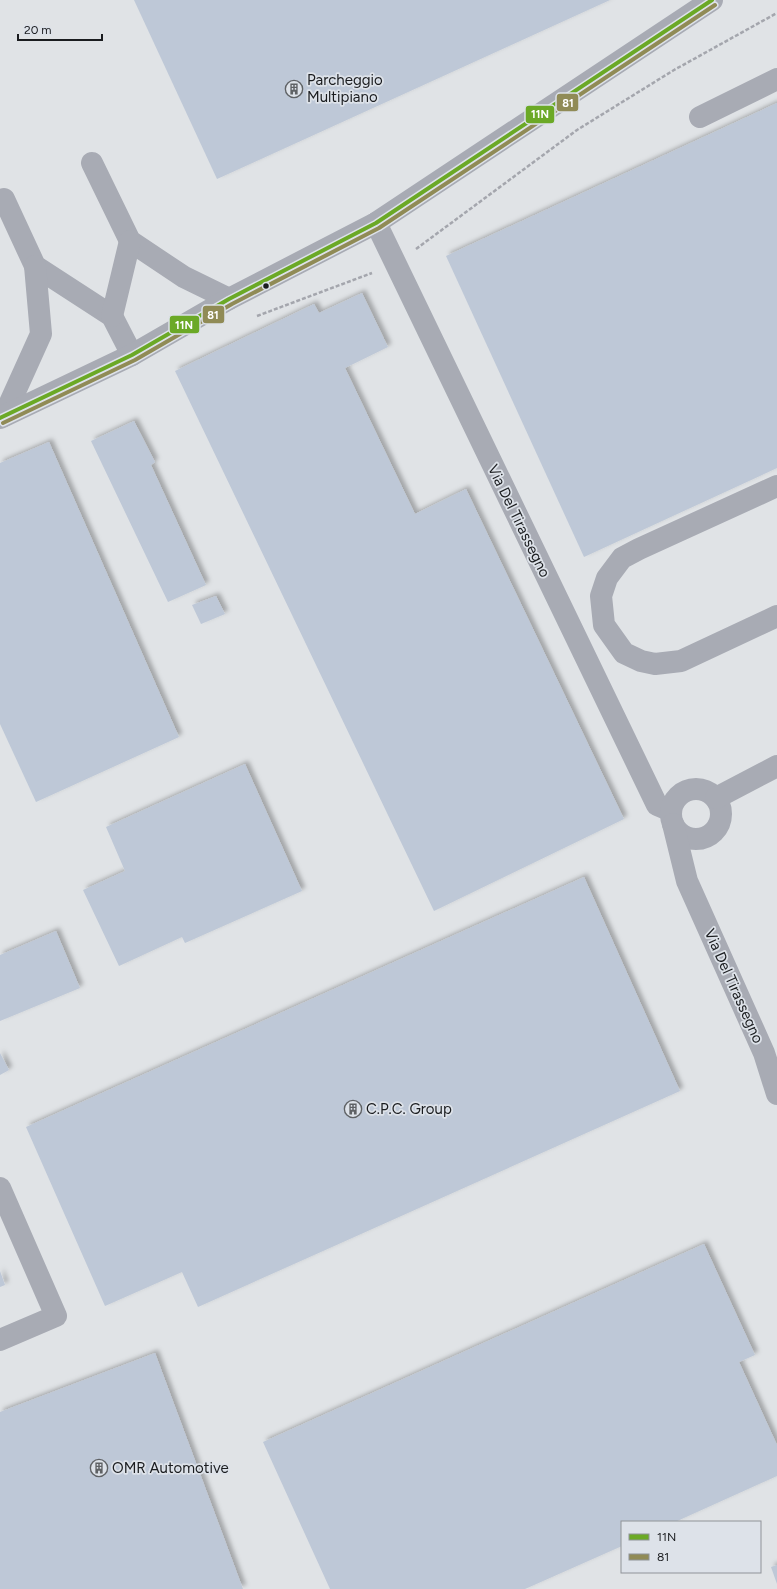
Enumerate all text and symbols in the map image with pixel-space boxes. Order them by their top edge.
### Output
scale bar [18,16,102,42]
text: 20 m [24,23,52,37]
place label: Parcheggio Multipiano [307,71,383,106]
building icon: Parcheggio Multipiano [284,79,304,99]
line badge: 81 [556,93,579,112]
text: 81 [562,97,574,110]
line badge: 11N [525,105,555,124]
text: 11N [531,108,549,121]
unlabelled marker [261,281,271,291]
line badge: 81 [202,305,225,324]
text: 81 [207,309,219,322]
line badge: 11N [169,315,200,334]
text: 11N [175,319,193,332]
street label: Via Del Tirassegno [484,462,554,581]
street label: Via Del Tirassegno [701,926,767,1046]
building icon: C.P.C. Group [343,1099,363,1119]
place label: C.P.C. Group [366,1100,452,1118]
building icon: OMR Automotive [89,1458,109,1478]
place label: OMR Automotive [112,1459,229,1477]
legend [621,1521,761,1573]
text: 11N [657,1530,676,1544]
text: 81 [657,1550,669,1564]

